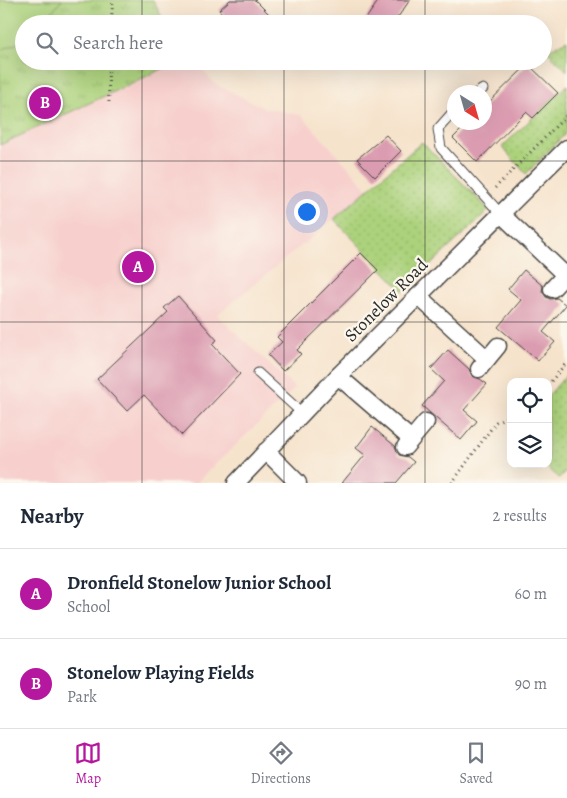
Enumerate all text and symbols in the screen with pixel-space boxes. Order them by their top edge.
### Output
search box [15,15,552,70]
icon: search [33,29,61,57]
text: Search here [73,30,163,56]
pin: B [29,84,61,122]
north arrow [447,85,492,130]
your location [294,199,320,225]
pin: A [122,248,154,286]
street label: Stonelow Road [339,253,433,347]
map controls [507,378,552,468]
button: locate [507,378,552,423]
button: layers [507,423,552,468]
text: Nearby [20,502,83,530]
text: 2 results [492,505,547,527]
text: Dronfield Stonelow Junior School [67,570,331,596]
text: A [31,583,41,605]
text: 60 m [515,583,547,605]
text: School [67,596,110,618]
text: Stonelow Playing Fields [67,660,254,686]
text: B [31,673,41,695]
text: 90 m [515,673,547,695]
text: Park [67,686,97,708]
tab: Map [74,739,102,788]
tab: Directions [251,739,311,788]
tab: Saved [460,739,493,788]

